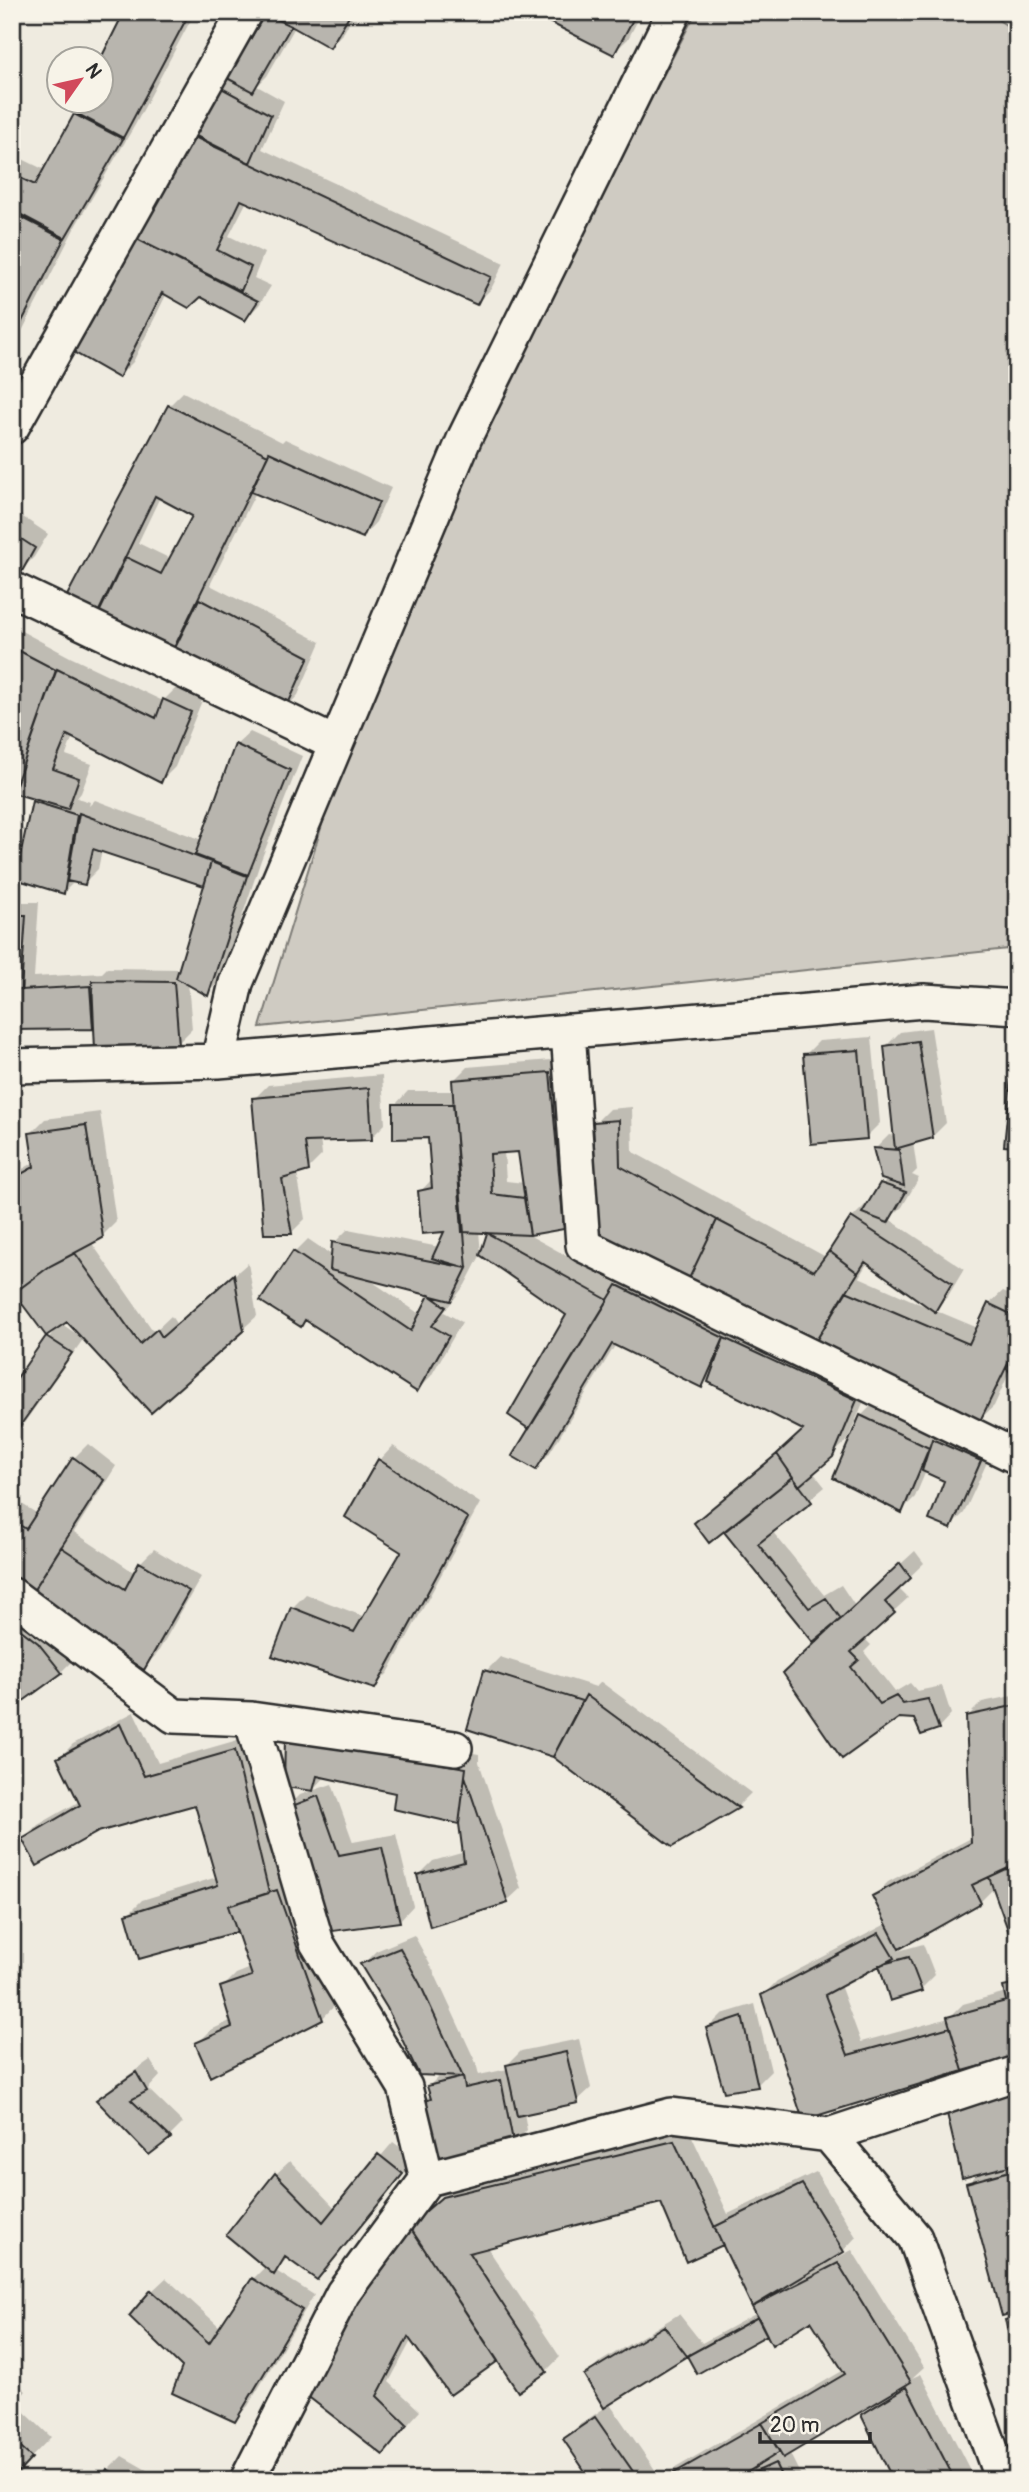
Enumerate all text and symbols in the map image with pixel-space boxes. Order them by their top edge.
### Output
north arrow [46,46,116,116]
text: N [80,59,107,83]
scale bar [760,2401,870,2445]
text: 20 m [770,2412,819,2439]

